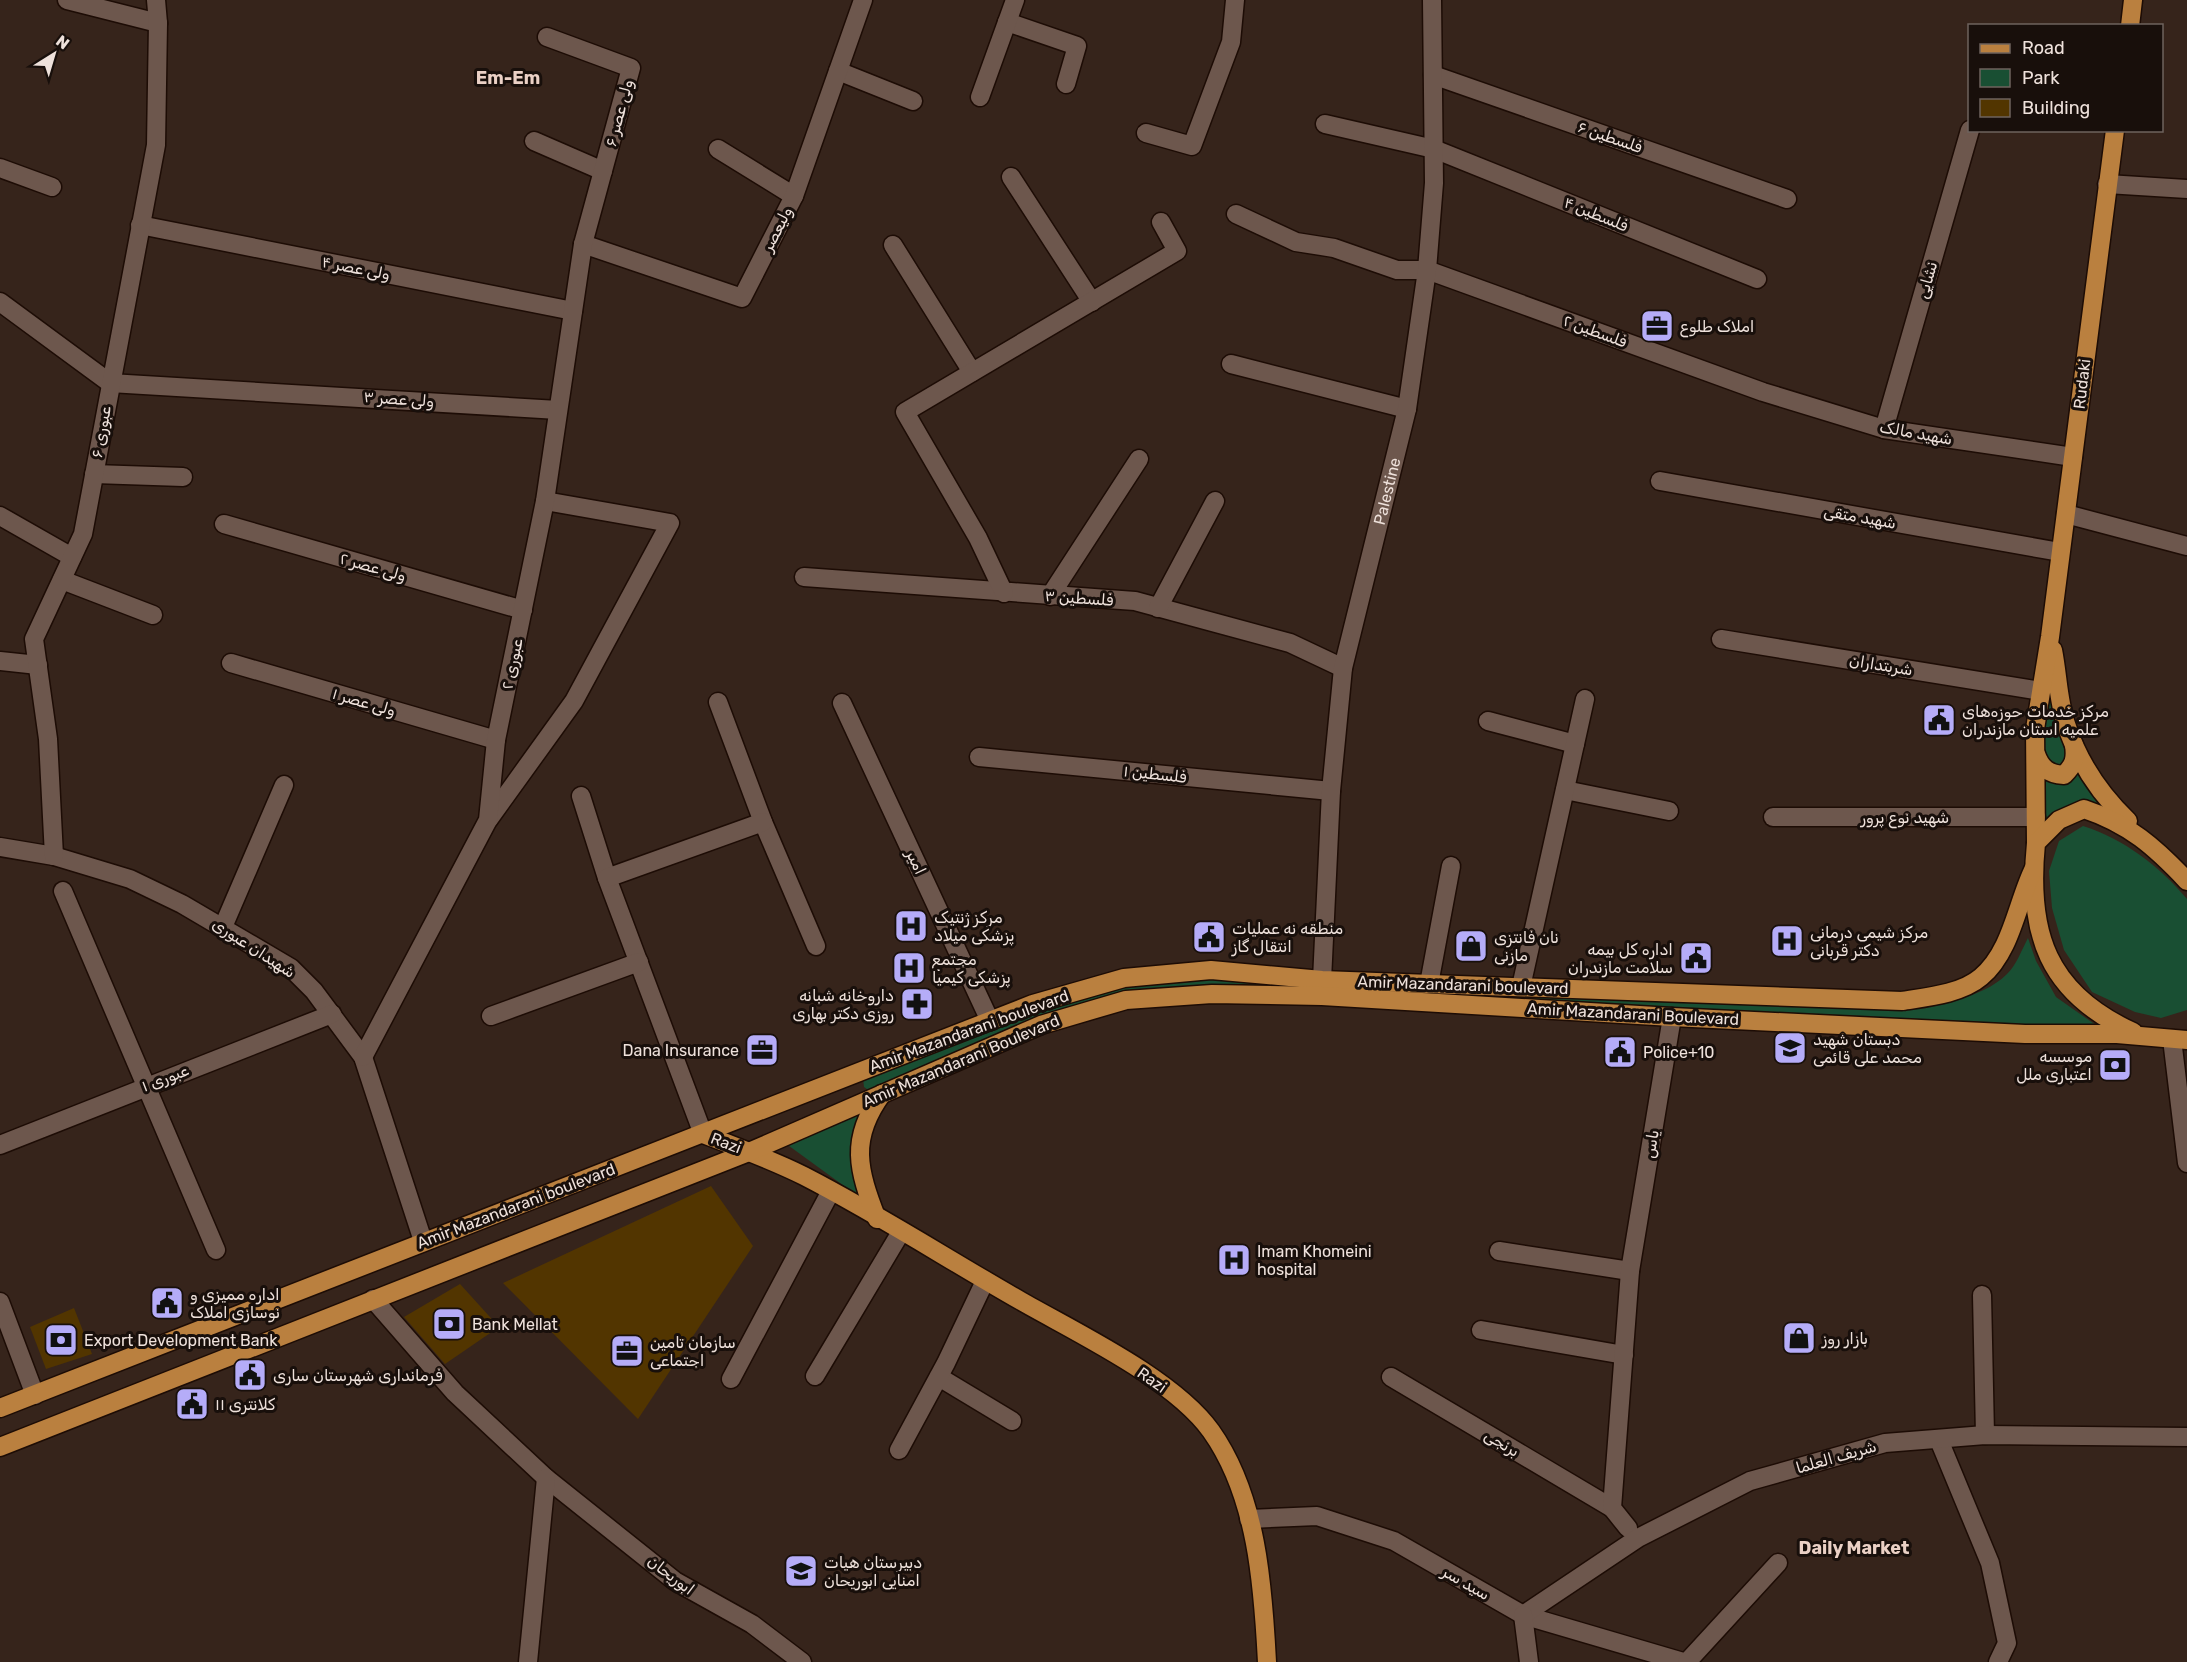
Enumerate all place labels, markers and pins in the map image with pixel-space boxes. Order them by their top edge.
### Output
office icon: املاک طلوع [1639,308,1675,344]
place label: املاک طلوع [1680,317,1754,338]
public building icon: مرکز خدمات حوزه‌های علمیه استان مازندران [1921,702,1957,738]
place label: مرکز خدمات حوزه‌های علمیه استان مازندران [1962,702,2109,740]
hospital icon: مرکز ژنتیک پزشکی میلاد [893,908,929,944]
place label: مرکز ژنتیک پزشکی میلاد [934,908,1015,946]
public building icon: منطقه نه عملیات انتقال گاز [1191,919,1227,955]
place label: منطقه نه عملیات انتقال گاز [1231,919,1343,957]
hospital icon: مرکز شیمی درمانی دکتر قربانی [1769,923,1805,959]
place label: مرکز شیمی درمانی دکتر قربانی [1810,923,1928,961]
shop icon: نان فانتزی مازنی [1453,928,1489,964]
place label: نان فانتزی مازنی [1494,928,1559,966]
place label: اداره کل بیمه سلامت مازندران [1568,940,1673,978]
public building icon: اداره کل بیمه سلامت مازندران [1678,940,1714,976]
hospital icon: مجتمع پزشکی کیمیا [891,950,927,986]
place label: مجتمع پزشکی کیمیا [932,950,1011,988]
place label: داروخانه شبانه روزی دکتر بهاری [792,986,894,1024]
pharmacy icon: داروخانه شبانه روزی دکتر بهاری [899,986,935,1022]
school or university icon: دبستان شهید محمد علی قائمی [1772,1030,1808,1066]
place label: دبستان شهید محمد علی قائمی [1813,1030,1922,1067]
office icon: Dana Insurance [744,1032,780,1068]
public building icon: Police+10 [1602,1034,1638,1070]
place label: Dana Insurance [623,1041,739,1060]
place label: Police+10 [1643,1043,1714,1062]
place label: موسسه اعتباری ملل [2016,1047,2092,1085]
bank icon: موسسه اعتباری ملل [2097,1047,2133,1083]
hospital icon: Imam Khomeini hospital [1216,1242,1252,1278]
place label: Imam Khomeini hospital [1257,1242,1372,1279]
public building icon: اداره ممیزی و نوسازی املاک [149,1285,185,1321]
place label: اداره ممیزی و نوسازی املاک [190,1285,280,1323]
bank icon: Bank Mellat [431,1306,467,1342]
place label: Bank Mellat [472,1315,558,1334]
shop icon: بازار روز [1781,1320,1817,1356]
bank icon: Export Development Bank [43,1322,79,1358]
place label: بازار روز [1821,1329,1868,1349]
place label: Export Development Bank [84,1331,278,1350]
office icon: سازمان تامین اجتماعی [609,1333,645,1369]
place label: سازمان تامین اجتماعی [650,1333,736,1370]
public building icon: فرمانداری شهرستان ساری [232,1357,268,1393]
place label: فرمانداری شهرستان ساری [273,1366,443,1386]
public building icon: کلانتری ۱۱ [174,1386,210,1422]
place label: کلانتری ۱۱ [215,1395,276,1415]
school or university icon: دبیرستان هیات امنایی ابوریحان [783,1553,819,1589]
place label: دبیرستان هیات امنایی ابوریحان [824,1553,922,1591]

